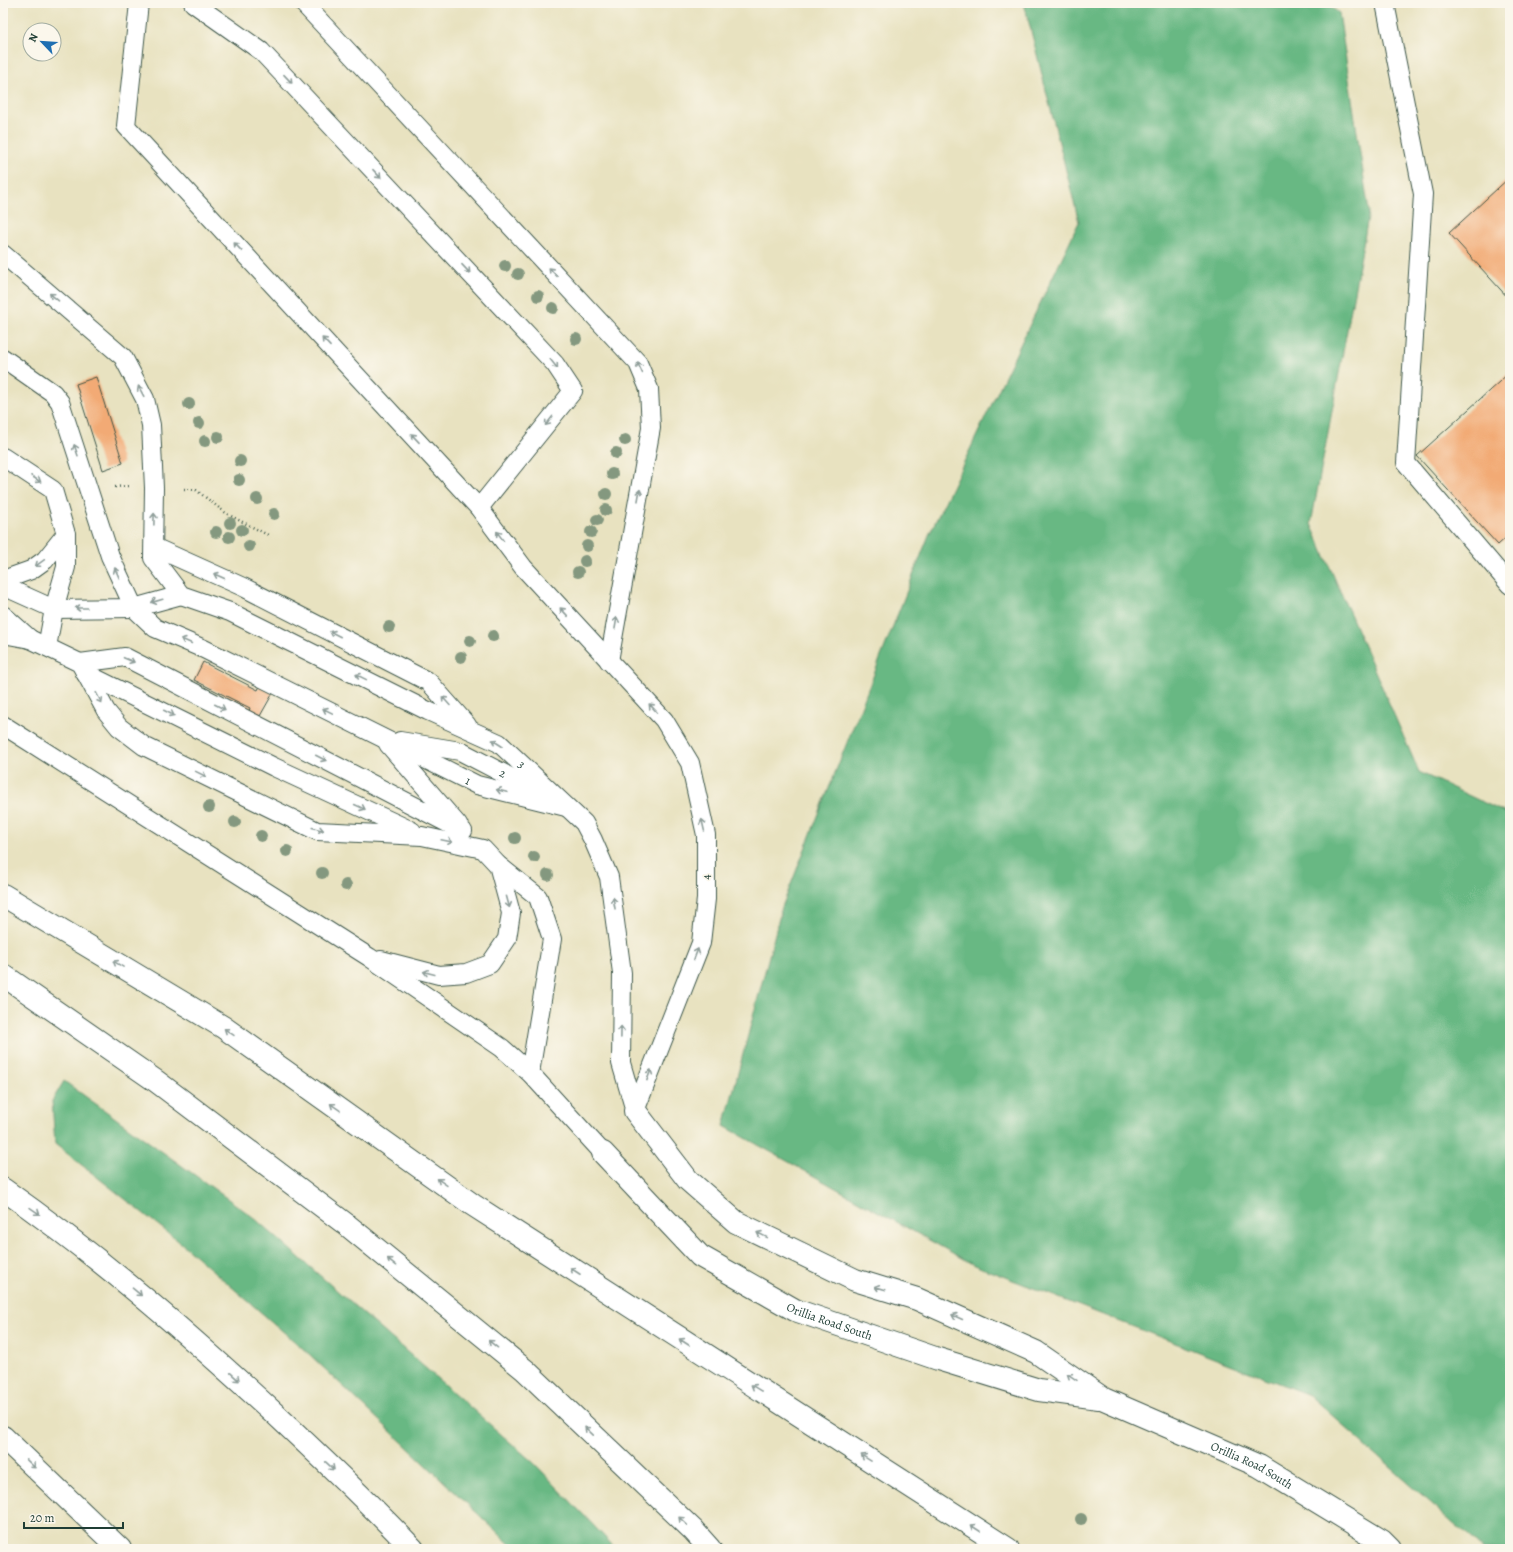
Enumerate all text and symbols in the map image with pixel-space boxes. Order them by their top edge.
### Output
north arrow [22,22,62,62]
text: N [25,31,42,45]
one-way arrow [283,74,293,84]
one-way arrow [372,169,382,179]
one-way arrow [233,242,243,252]
one-way arrow [461,264,471,274]
one-way arrow [549,267,558,277]
one-way arrow [48,293,59,302]
one-way arrow [322,337,331,347]
one-way arrow [550,359,559,369]
one-way arrow [636,362,643,374]
one-way arrow [137,385,144,397]
one-way arrow [544,416,553,427]
one-way arrow [410,433,419,443]
one-way arrow [72,443,79,456]
one-way arrow [30,475,41,483]
one-way arrow [635,489,643,502]
one-way arrow [150,513,158,526]
one-way arrow [496,530,504,541]
one-way arrow [35,559,46,567]
one-way arrow [113,567,121,579]
one-way arrow [214,572,226,579]
one-way arrow [151,598,164,605]
one-way arrow [75,604,88,612]
one-way arrow [559,607,568,617]
one-way arrow [612,617,620,630]
one-way arrow [330,630,342,637]
one-way arrow [181,637,193,645]
one-way arrow [122,657,134,665]
one-way arrow [355,673,367,680]
one-way arrow [96,692,103,704]
one-way arrow [441,696,450,706]
one-way arrow [648,703,658,713]
one-way arrow [214,704,226,711]
one-way arrow [322,707,334,714]
one-way arrow [162,710,174,718]
one-way arrow [492,739,503,747]
one-way arrow [314,755,326,763]
street label: 3 [514,757,529,772]
street label: 2 [497,765,509,782]
one-way arrow [194,771,206,778]
street label: 1 [463,772,474,789]
one-way arrow [496,787,509,794]
one-way arrow [354,804,366,811]
one-way arrow [699,819,707,832]
one-way arrow [311,826,324,834]
one-way arrow [440,837,453,845]
street label: 4 [698,874,714,880]
one-way arrow [505,896,512,909]
one-way arrow [609,897,617,910]
one-way arrow [693,948,701,960]
one-way arrow [112,960,124,968]
one-way arrow [423,969,436,976]
one-way arrow [617,1026,625,1039]
one-way arrow [224,1028,235,1036]
one-way arrow [646,1070,653,1082]
one-way arrow [330,1103,341,1111]
one-way arrow [436,1178,447,1186]
one-way arrow [29,1207,40,1215]
one-way arrow [756,1231,768,1238]
one-way arrow [387,1257,398,1266]
one-way arrow [570,1267,581,1275]
one-way arrow [874,1284,887,1291]
one-way arrow [131,1288,142,1297]
street label: Orillia Road South [783,1299,875,1344]
one-way arrow [951,1313,963,1320]
one-way arrow [679,1338,690,1346]
one-way arrow [488,1339,499,1348]
one-way arrow [230,1372,240,1382]
one-way arrow [1067,1373,1078,1381]
one-way arrow [751,1384,762,1392]
one-way arrow [584,1426,594,1436]
street label: Orillia Road South [1208,1438,1296,1493]
one-way arrow [860,1453,872,1461]
one-way arrow [26,1459,36,1469]
one-way arrow [325,1461,335,1471]
scale bar [24,1504,123,1530]
text: 20 m [30,1510,54,1526]
one-way arrow [678,1516,688,1526]
one-way arrow [970,1523,981,1532]

